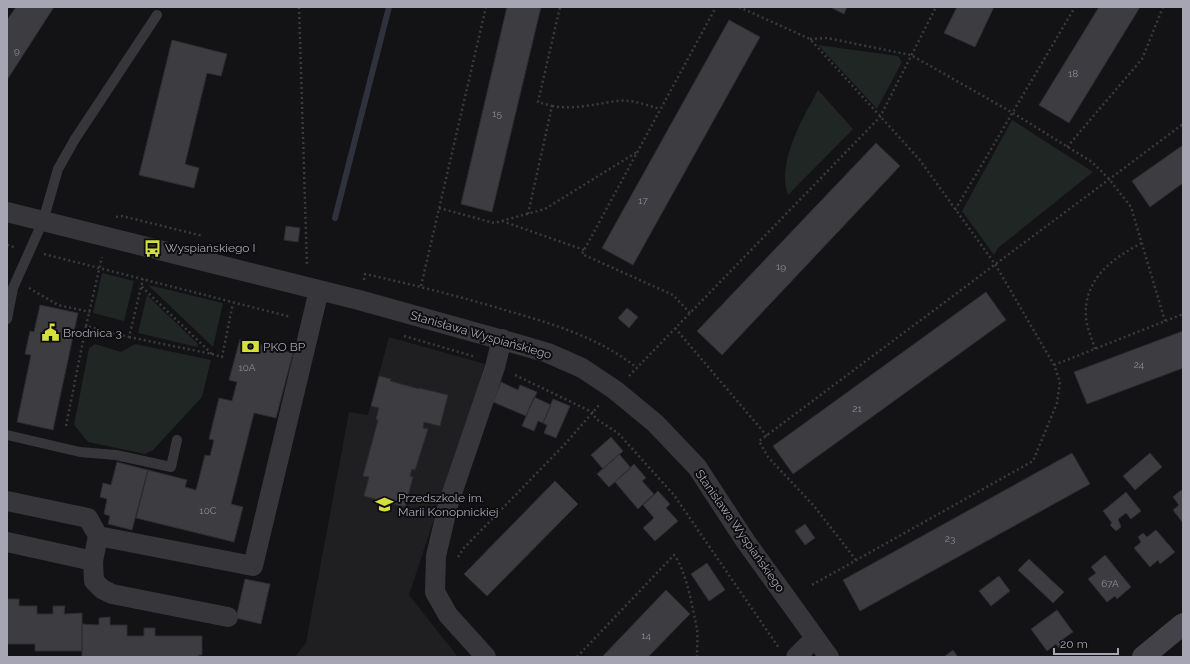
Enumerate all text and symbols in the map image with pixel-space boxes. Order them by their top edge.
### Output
house number: 9 [14,45,20,56]
house number: 18 [1068,68,1078,79]
house number: 15 [492,108,502,119]
house number: 17 [638,195,648,206]
bus stop icon: Wyspiańskiego I [142,238,162,258]
place label: Wyspiańskiego I [165,241,256,255]
house number: 19 [776,261,786,272]
street label: Stanisława Wyspiańskiego [409,308,553,362]
public building icon: Brodnica 3 [40,323,60,343]
place label: Brodnica 3 [63,326,122,340]
bank icon: PKO BP [240,337,260,357]
place label: PKO BP [263,340,306,354]
house number: 24 [1134,359,1145,370]
house number: 10A [239,362,256,373]
house number: 21 [852,403,862,414]
street label: Stanisława Wyspiańskiego [692,467,788,595]
place label: Przedszkole im. Marii Konopnickiej [398,491,498,519]
school or university icon: Przedszkole im. Marii Konopnickiej [375,495,395,515]
house number: 10C [199,505,217,516]
house number: 23 [945,533,955,544]
house number: 67A [1101,578,1119,589]
house number: 14 [641,630,651,641]
scale bar [1054,630,1118,656]
text: 20 m [1060,637,1088,651]

